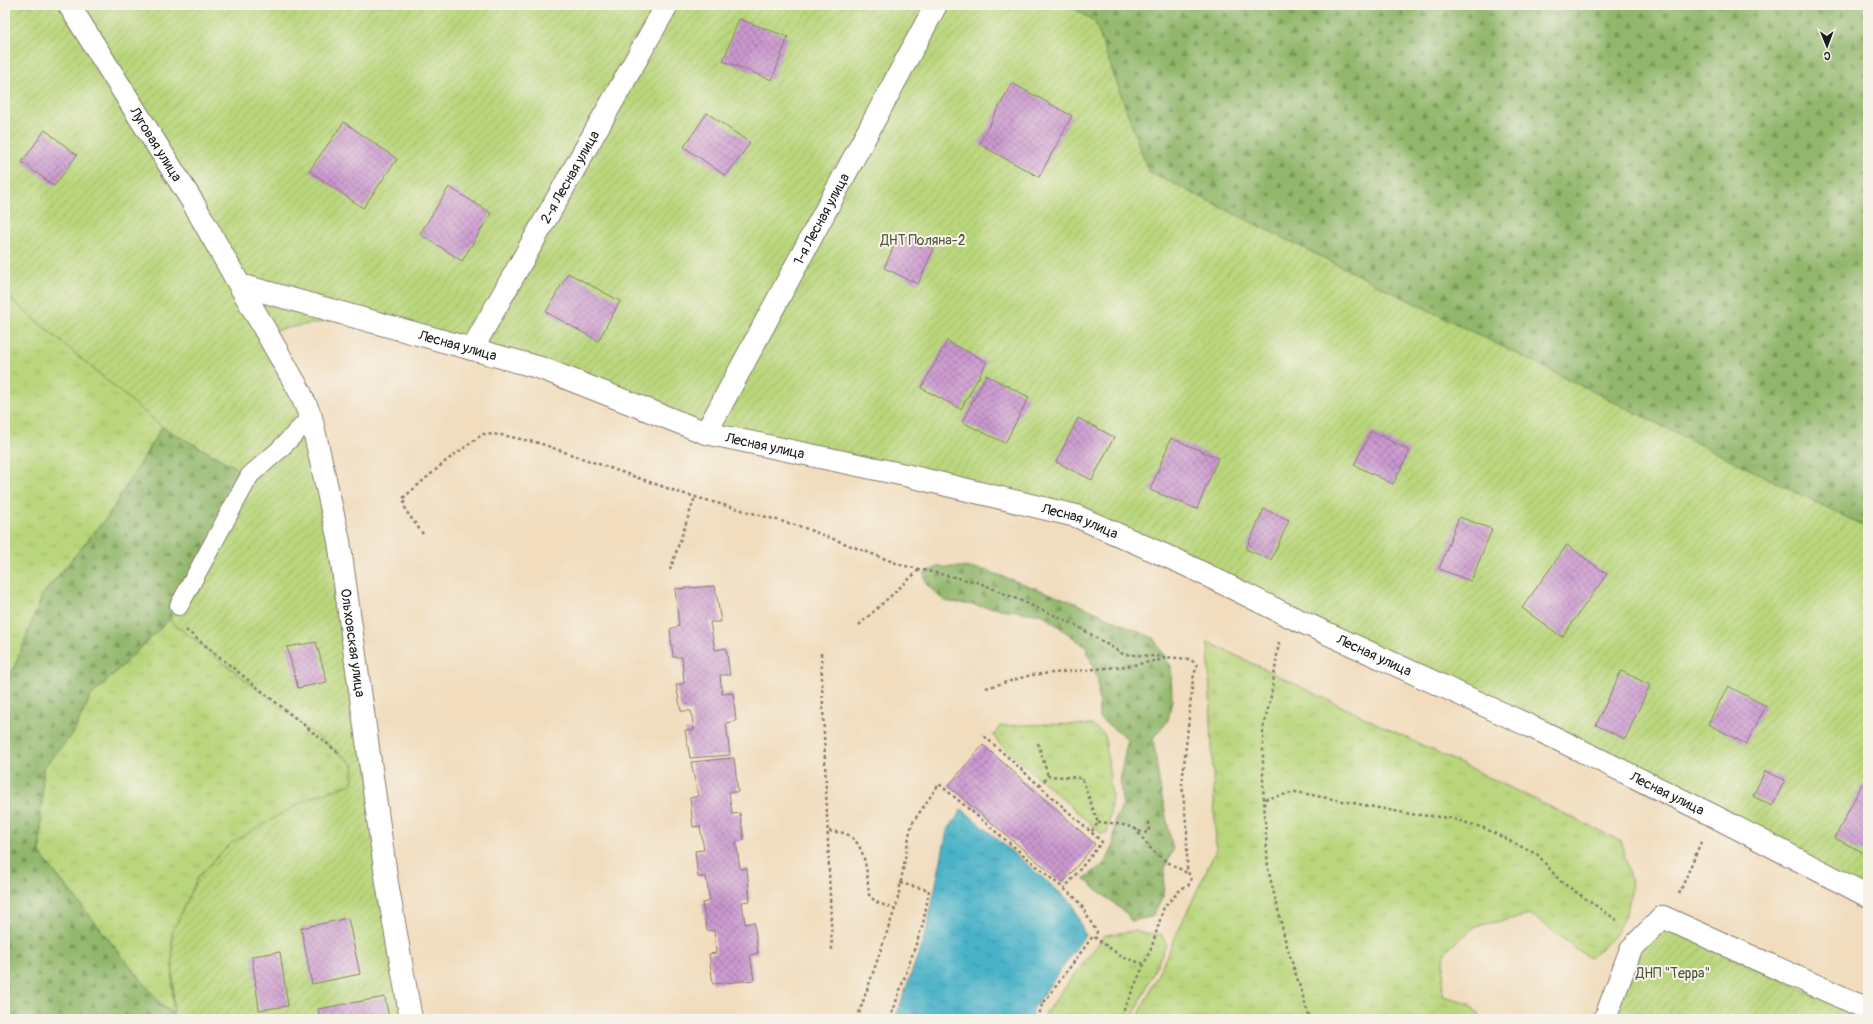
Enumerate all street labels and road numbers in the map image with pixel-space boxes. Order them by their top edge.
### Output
street label: Луговая улица [126,103,185,185]
street label: 2-я Лесная улица [537,128,603,226]
street label: 1-я Лесная улица [790,170,853,268]
street label: Лесная улица [416,326,499,364]
street label: Лесная улица [723,429,806,463]
street label: Лесная улица [1039,500,1121,543]
street label: Ольховская улица [337,587,369,698]
street label: Лесная улица [1333,631,1414,680]
street label: Лесная улица [1626,768,1707,819]

